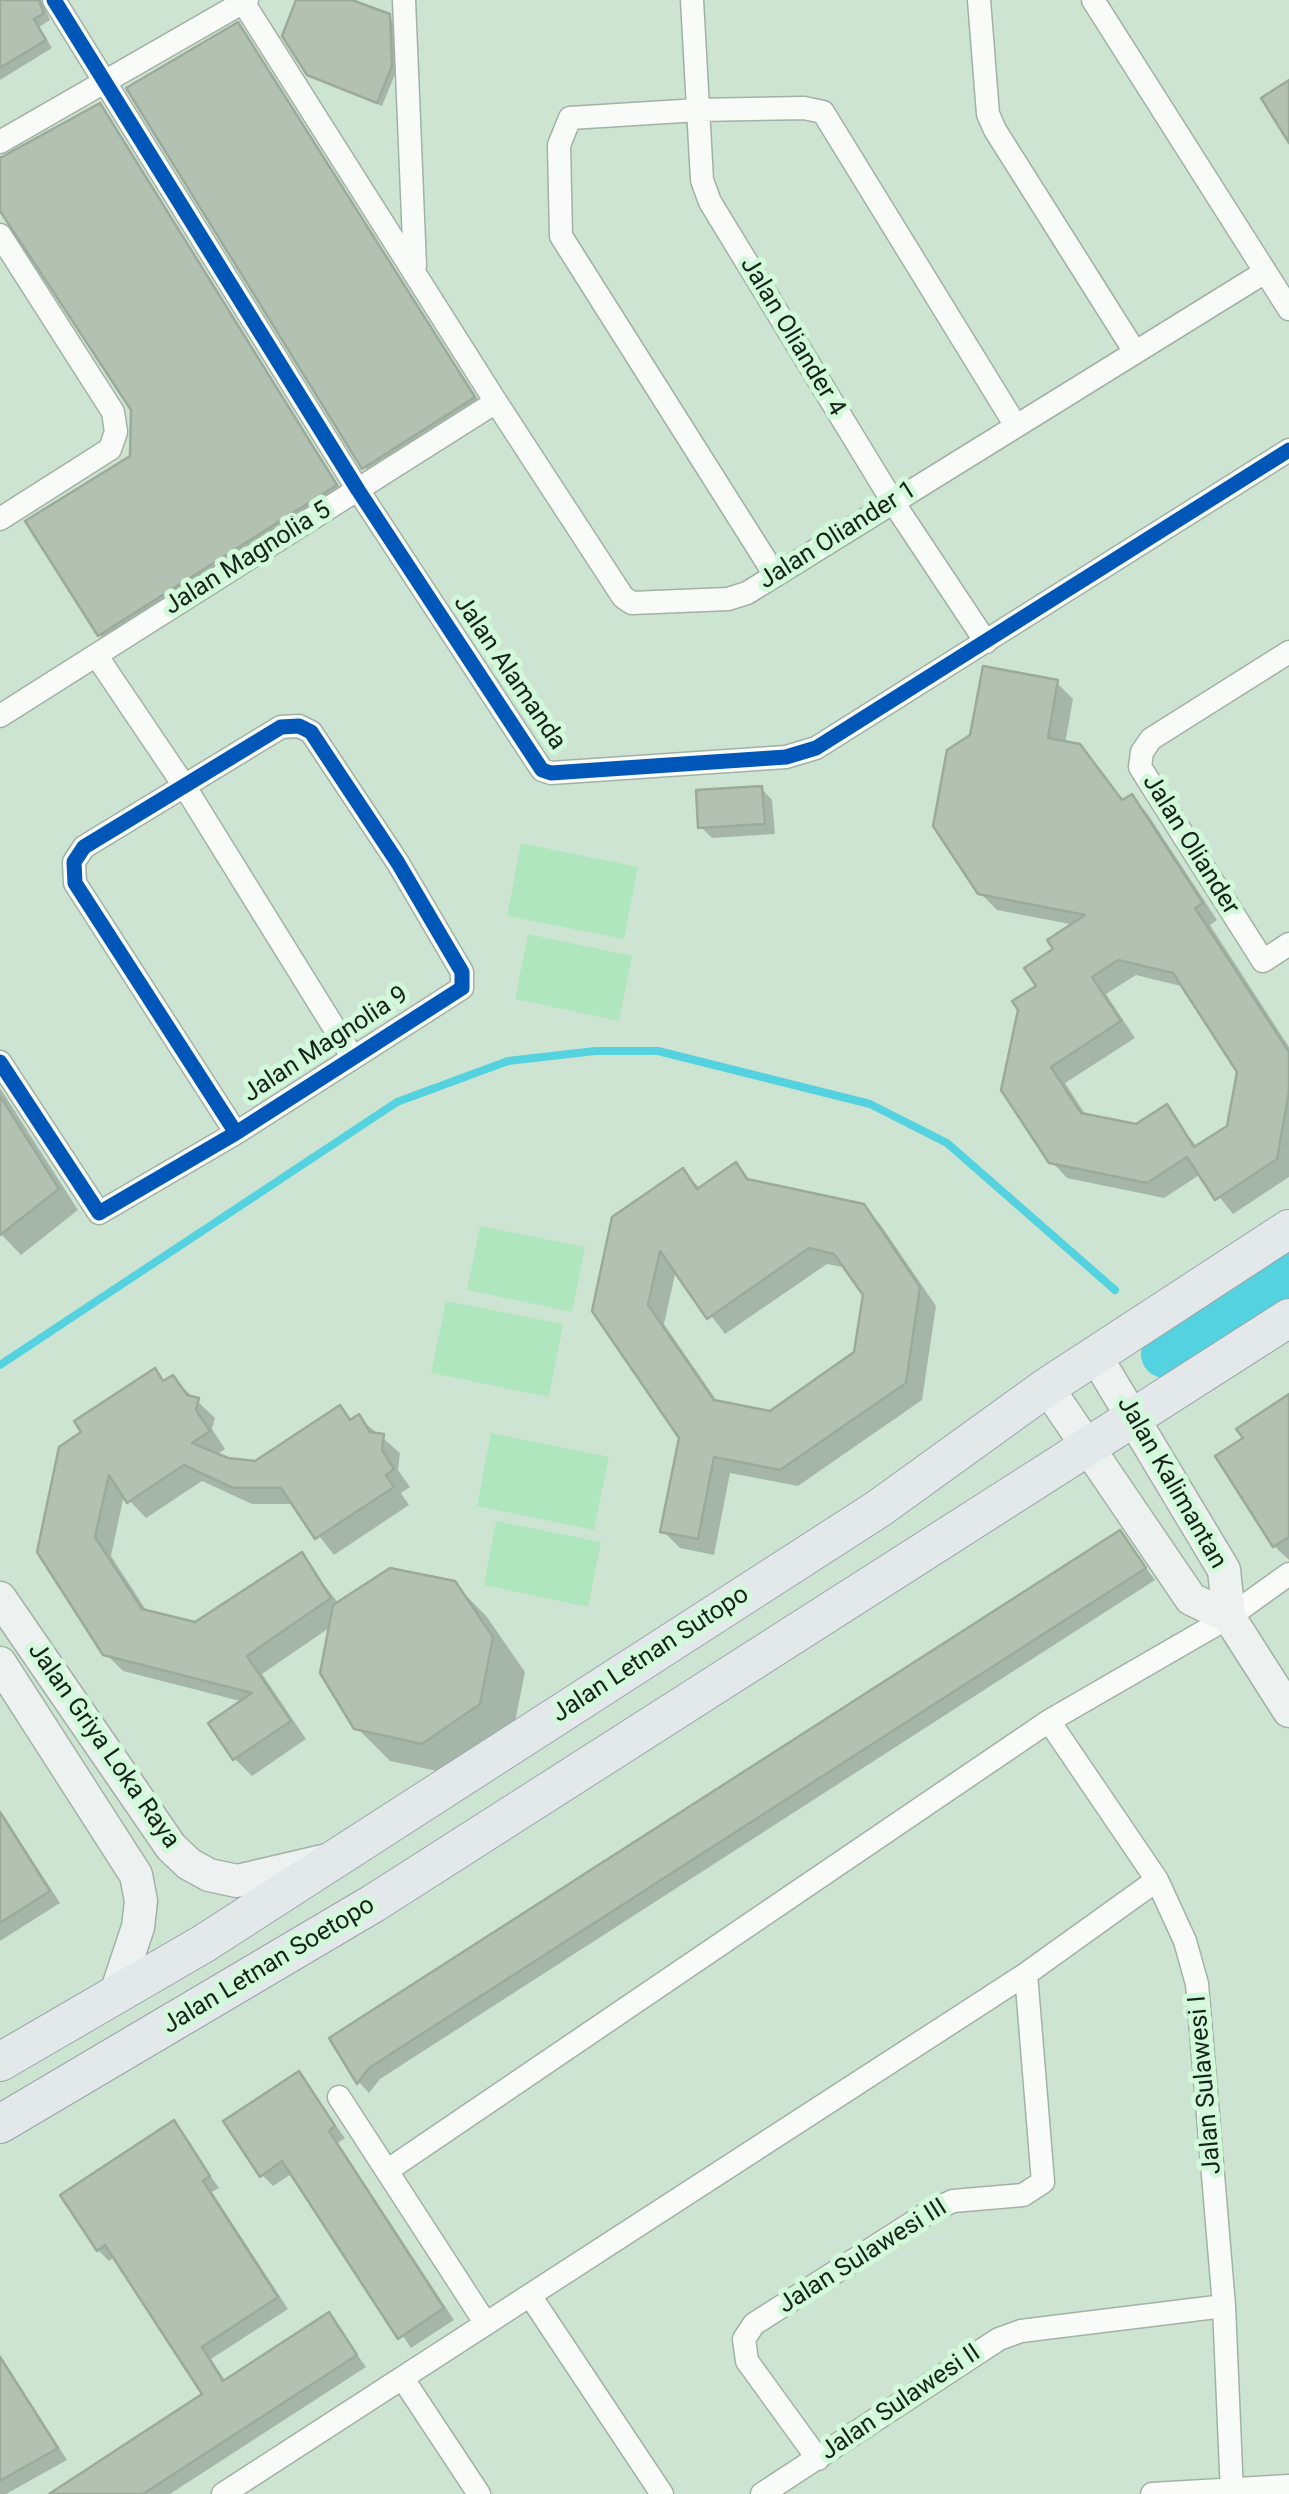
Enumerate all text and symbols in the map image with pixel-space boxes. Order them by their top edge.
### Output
street label: Jalan Oliander 4 [733,252,851,422]
street label: Jalan Oliander 1 [754,476,922,596]
street label: Jalan Magnolia 5 [159,496,337,622]
street label: Jalan Alamanda [446,590,572,756]
street label: Jalan Oliander [1135,769,1245,921]
street label: Jalan Magnolia 9 [238,981,414,1109]
street label: Jalan Kalimantan [1110,1392,1232,1574]
street label: Jalan Letnan Sutopo [547,1580,755,1730]
street label: Jalan Griya Loka Raya [21,1637,185,1855]
street label: Jalan Letnan Soetopo [157,1891,381,2041]
street label: Jalan Sulawesi I [1183,1994,1229,2176]
street label: Jalan Sulawesi III [773,2193,953,2321]
street label: Jalan Sulawesi II [815,2339,987,2467]

